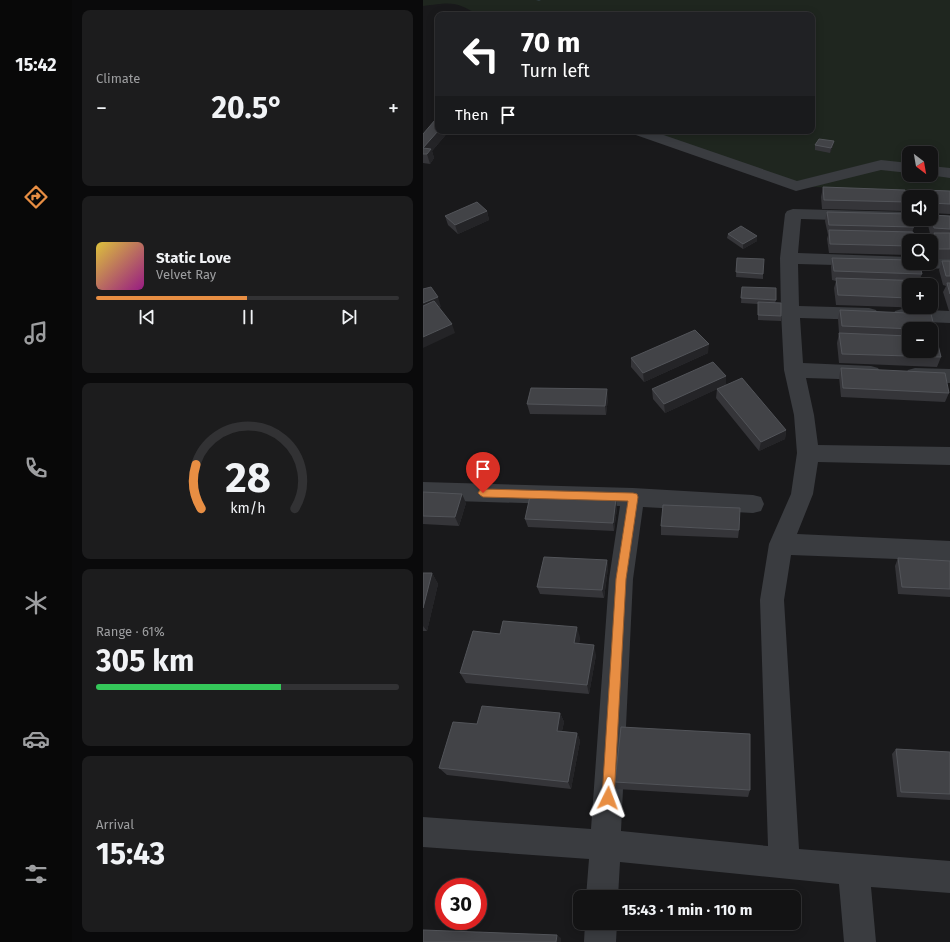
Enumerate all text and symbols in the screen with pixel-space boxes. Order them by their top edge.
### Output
text: 70 m [521,26,580,59]
icon: left [455,28,507,80]
text: 15:42 [15,54,57,76]
text: Turn left [521,60,590,82]
text: Climate [96,71,140,86]
text: 20.5° [212,90,284,126]
text: − [96,95,107,122]
text: + [388,95,399,122]
icon: arrive [497,104,519,126]
text: Then [455,106,489,124]
north arrow [902,146,938,182]
map controls [902,146,938,358]
icon: directions [22,183,50,211]
button: sound [902,190,938,226]
button: search [902,234,938,270]
text: Static Love [156,249,231,267]
text: Velvet Ray [156,267,216,282]
button: + [902,278,938,314]
icon: previous [136,306,158,328]
icon: pause [237,306,259,328]
icon: next [338,306,360,328]
icon: music [22,319,50,347]
button: − [902,322,938,358]
pin [466,452,500,493]
text: 28 [225,453,270,503]
icon: phone [22,454,50,482]
icon: arrive [472,458,494,480]
text: km/h [230,500,265,517]
icon: climate [22,589,50,617]
text: Range · 61% [96,624,165,639]
text: 305 km [96,643,194,679]
icon: car [22,725,50,753]
position arrow [587,777,629,819]
text: Arrival [96,817,134,832]
text: 15:43 [96,836,165,872]
icon: filters [22,860,50,888]
speed limit sign: 30 [435,878,487,930]
text: 15:43 · 1 min · 110 m [622,901,752,919]

